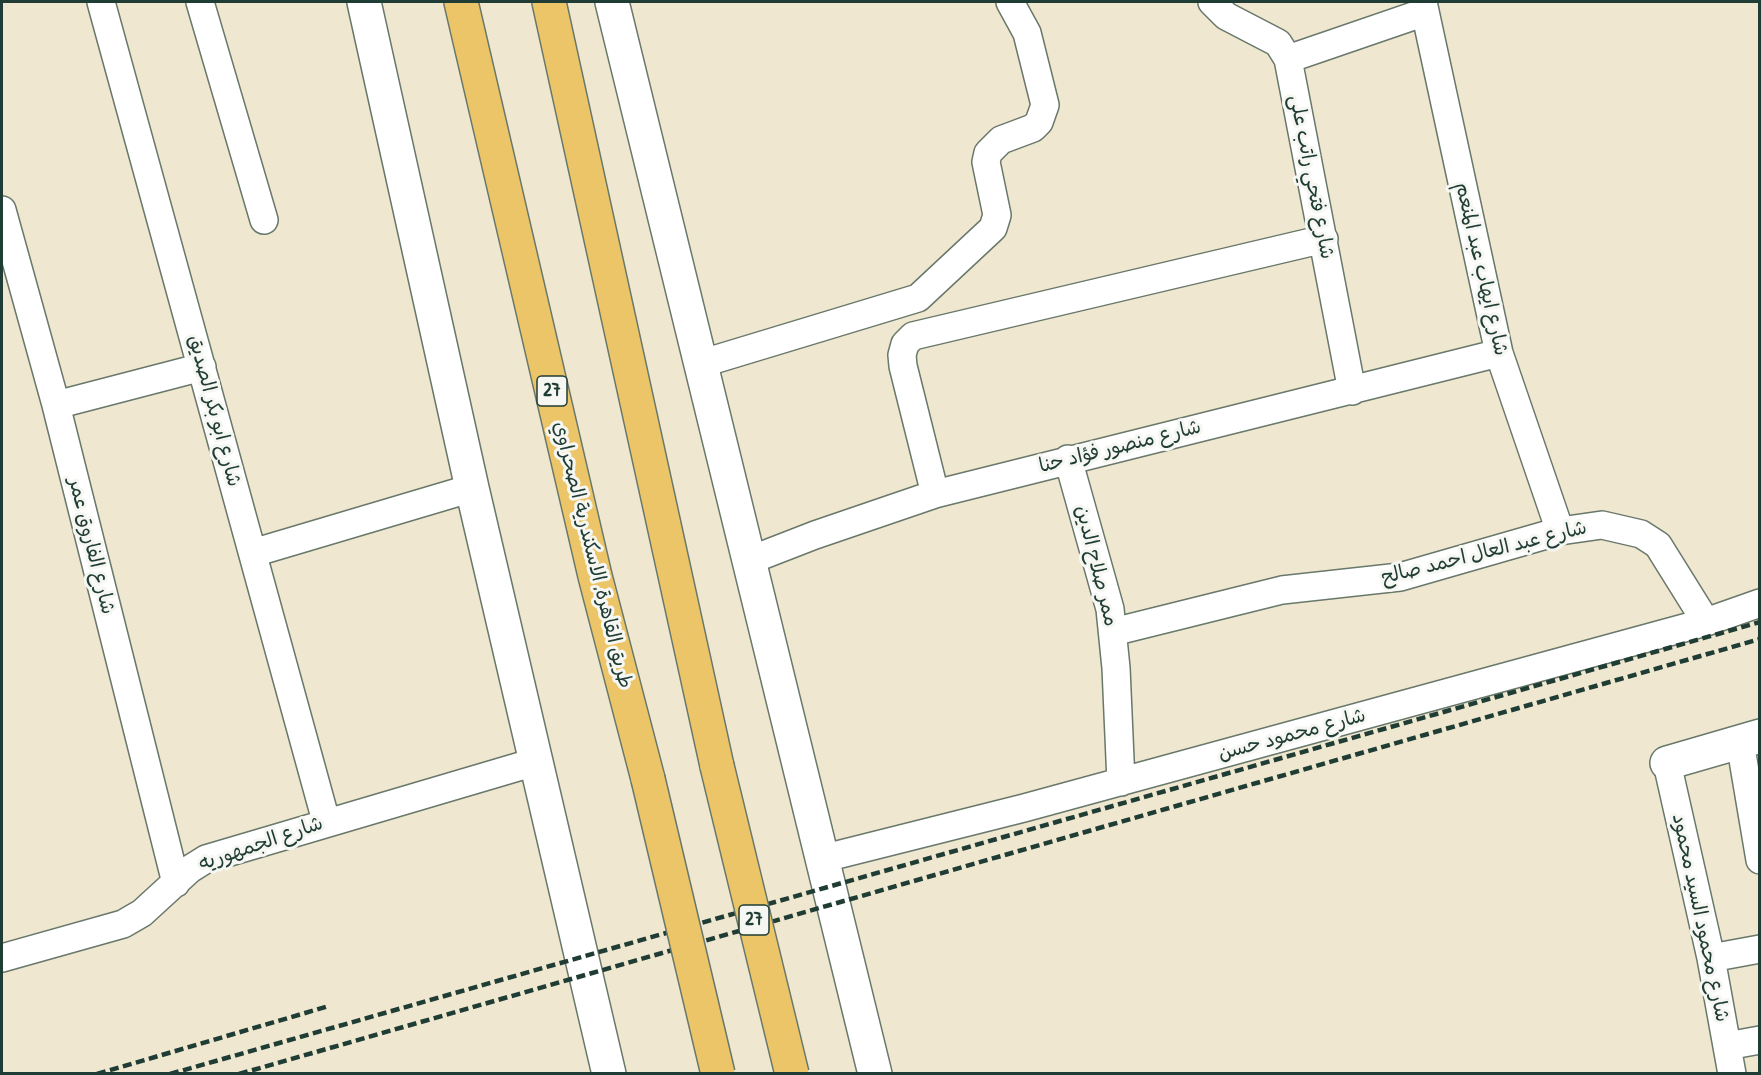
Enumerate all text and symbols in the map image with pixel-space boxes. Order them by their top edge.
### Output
street label: شارع فتحي راتب على [1283,93,1339,261]
street label: شارع ايهاب عبد المنعم [1449,180,1513,358]
street label: شارع ابو بكر الصديق [182,332,246,490]
road number: 27 [537,376,567,406]
street label: شارع منصور فؤاد حنا [1036,415,1204,479]
street label: طريق القاهرة, الاسكندرية الصحراوي [547,419,637,691]
street label: شارع الفاروق عمر [62,475,120,617]
street label: ممر صلاح الدين [1069,503,1123,629]
street label: شارع عبد العال احمد صالح [1379,516,1589,590]
street label: شارع محمود حسن [1216,704,1368,766]
street label: شارع الجمهوريه [196,812,326,876]
street label: شارع محمود السيد محمود [1666,812,1734,1024]
road number: 27 [739,905,769,935]

